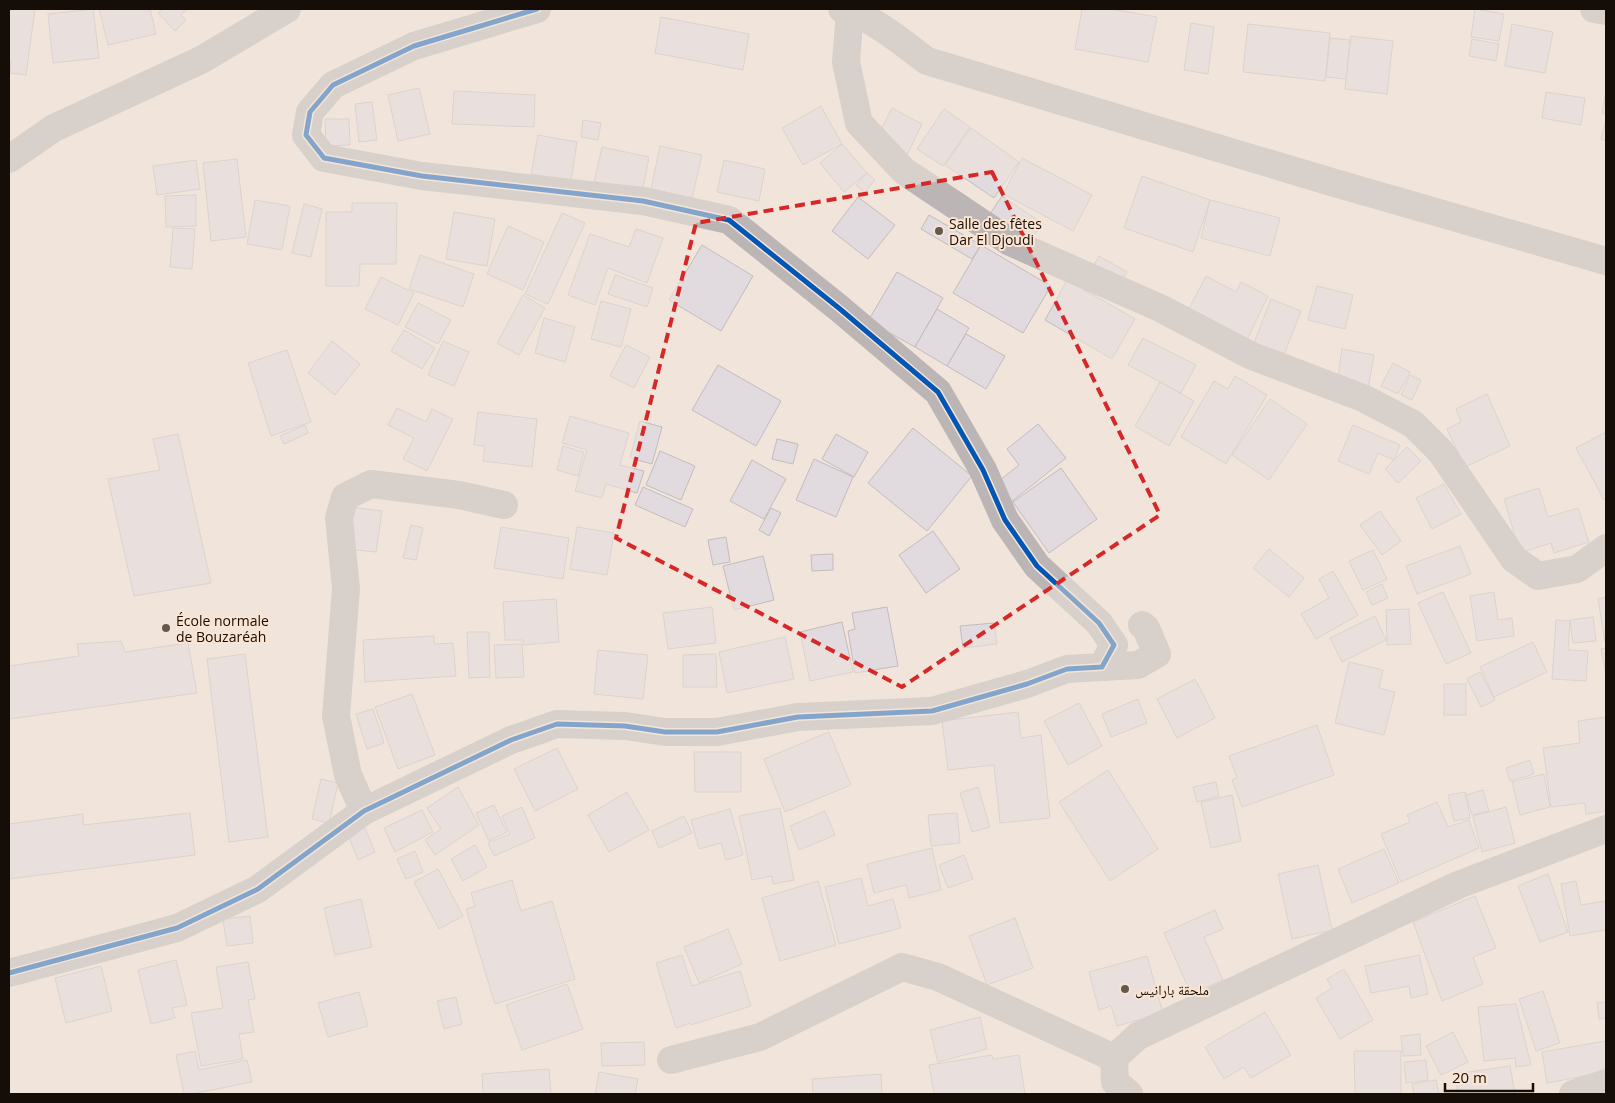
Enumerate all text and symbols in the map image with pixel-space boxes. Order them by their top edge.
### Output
place label: Salle des fêtes Dar El Djoudi [949,214,1042,249]
marker: Salle des fêtes Dar El Djoudi [933,225,945,237]
place label: École normale de Bouzaréah [176,611,269,646]
marker: École normale de Bouzaréah [160,622,172,634]
place label: ملحقة بارانيس [1135,980,1209,999]
marker: ملحقة بارانيس [1119,983,1131,995]
scale bar [1445,1060,1532,1092]
text: 20 m [1452,1067,1487,1087]

